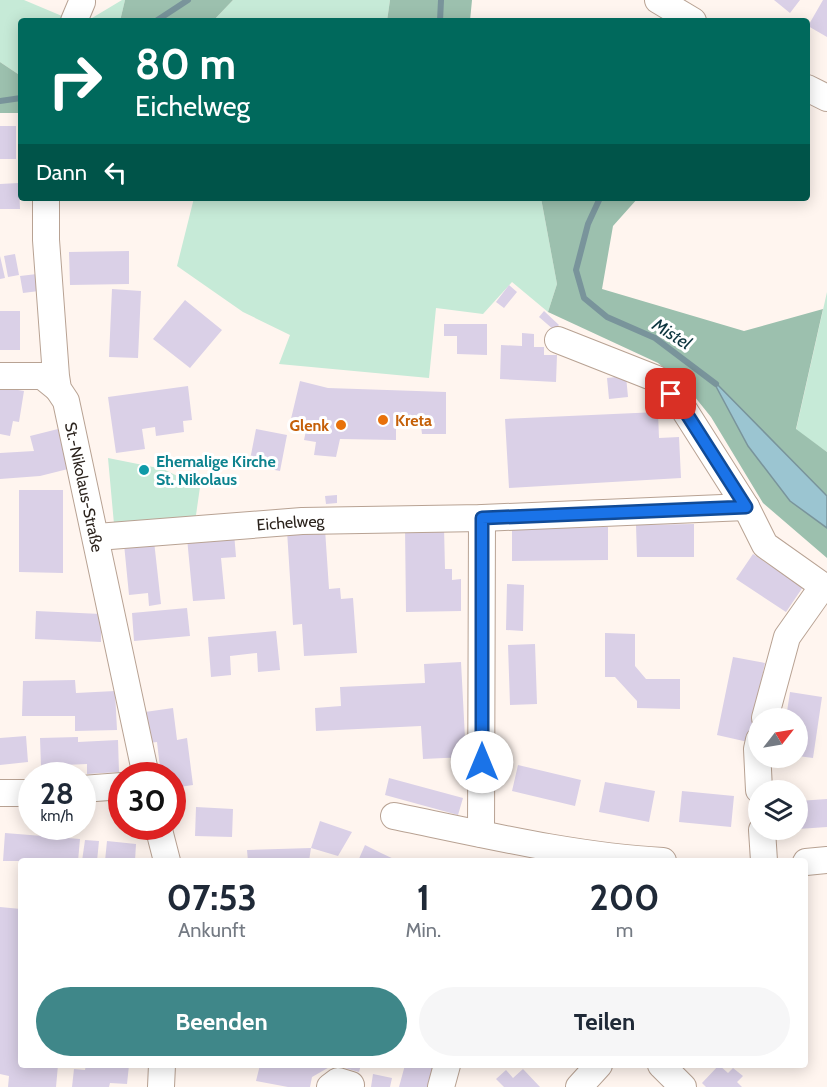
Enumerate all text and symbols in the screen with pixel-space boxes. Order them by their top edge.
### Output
text: 80 m [135,38,236,90]
icon: right [36,42,114,120]
text: Eichelweg [135,90,250,123]
icon: left [99,156,132,189]
text: Dann [36,159,87,186]
water label: Mistel [647,313,696,355]
pin [645,368,696,419]
icon: arrive [654,377,687,410]
place label: Kreta [395,411,432,430]
marker: Kreta [376,413,390,427]
place label: Glenk [290,416,329,435]
marker: Glenk [334,418,348,432]
street label: St.-Nikolaus-Straße [61,421,107,554]
place label: Ehemalige Kirche St. Nikolaus [156,452,276,489]
marker: Ehemalige Kirche St. Nikolaus [137,463,151,477]
street label: Eichelweg [256,512,326,535]
north arrow [748,708,808,768]
map controls [748,708,808,840]
position arrow [450,730,514,794]
speed limit sign: 30 [108,762,186,840]
text: 28 [40,775,74,812]
button: layers [748,780,808,840]
text: km/h [41,807,73,825]
text: 07:53 [166,875,257,919]
text: 1 [417,875,430,919]
text: 200 [590,875,659,919]
text: Ankunft [178,918,245,942]
text: Min. [405,918,441,942]
text: m [616,918,633,942]
button: Beenden [36,987,407,1056]
button: Teilen [419,987,790,1056]

